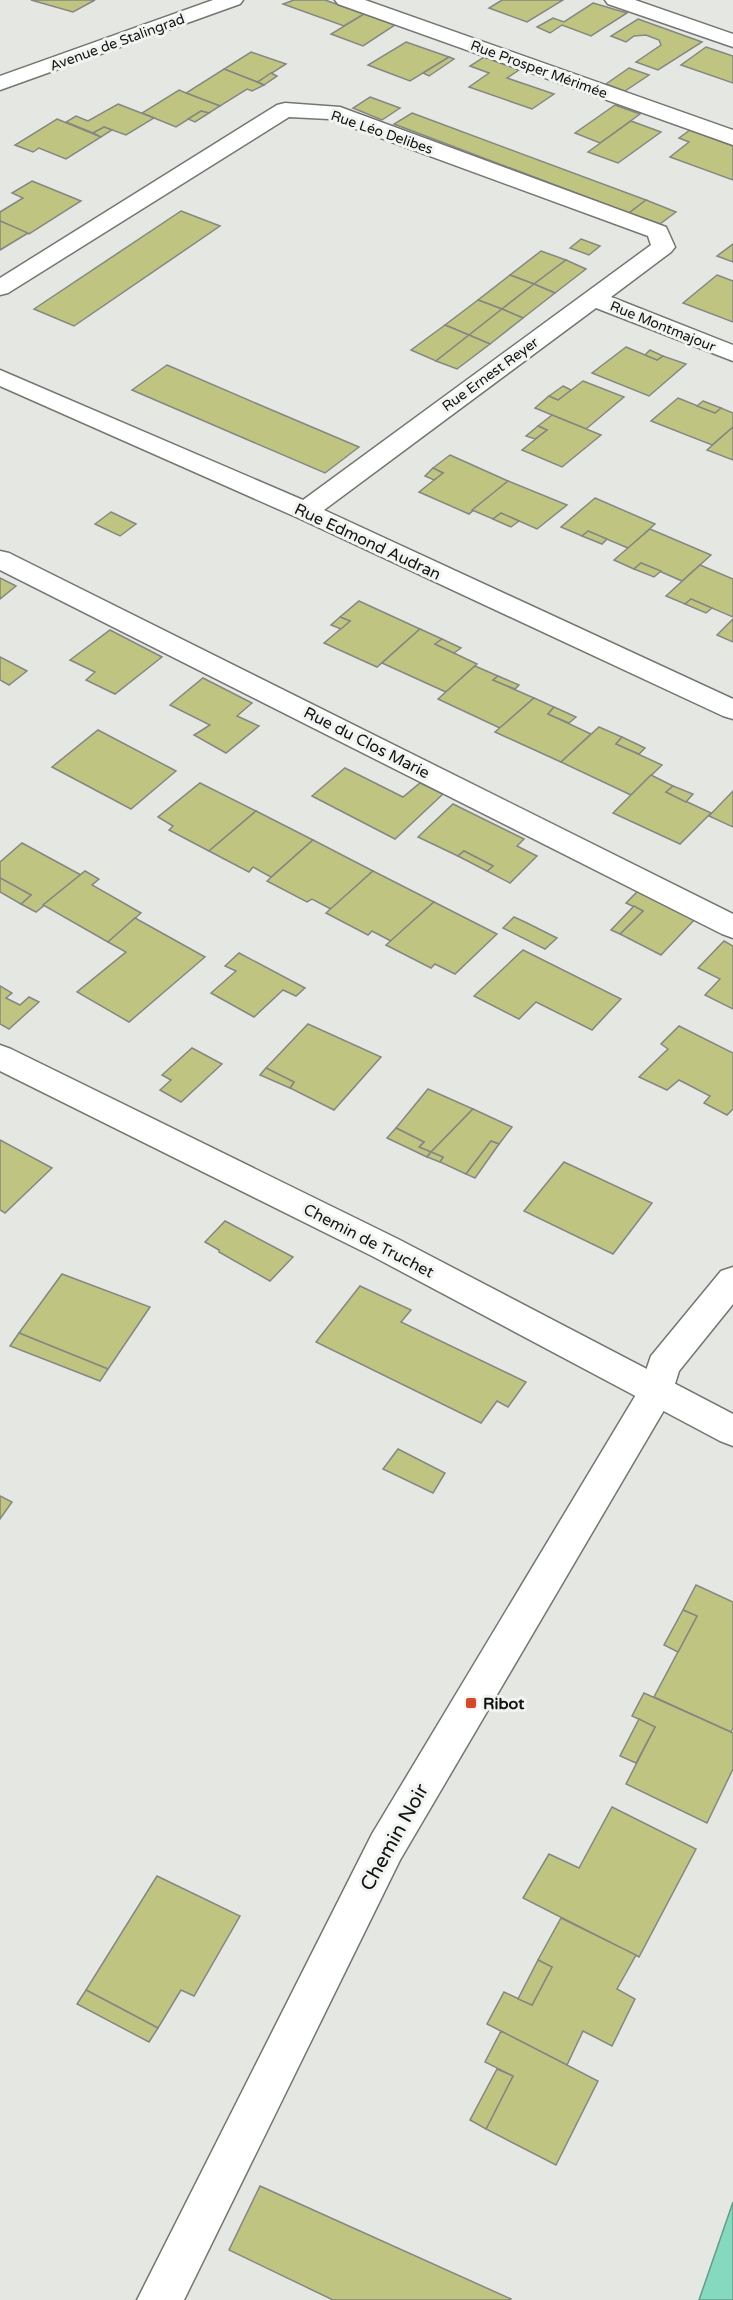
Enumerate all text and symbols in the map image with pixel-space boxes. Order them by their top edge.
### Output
street label: Avenue de Stalingrad [48,10,187,75]
street label: Rue Prosper Mérimée [468,37,610,102]
street label: Rue Léo Delibes [329,107,435,158]
street label: Rue Montmajour [608,298,719,356]
street label: Rue Ernest Reyer [439,333,542,415]
street label: Rue Edmond Audran [291,499,444,585]
street label: Rue du Clos Marie [300,703,433,783]
street label: Chemin de Truchet [300,1199,437,1282]
place label: Ribot [483,1694,525,1714]
marker: Ribot [464,1696,478,1710]
street label: Chemin Noir [356,1779,434,1895]

